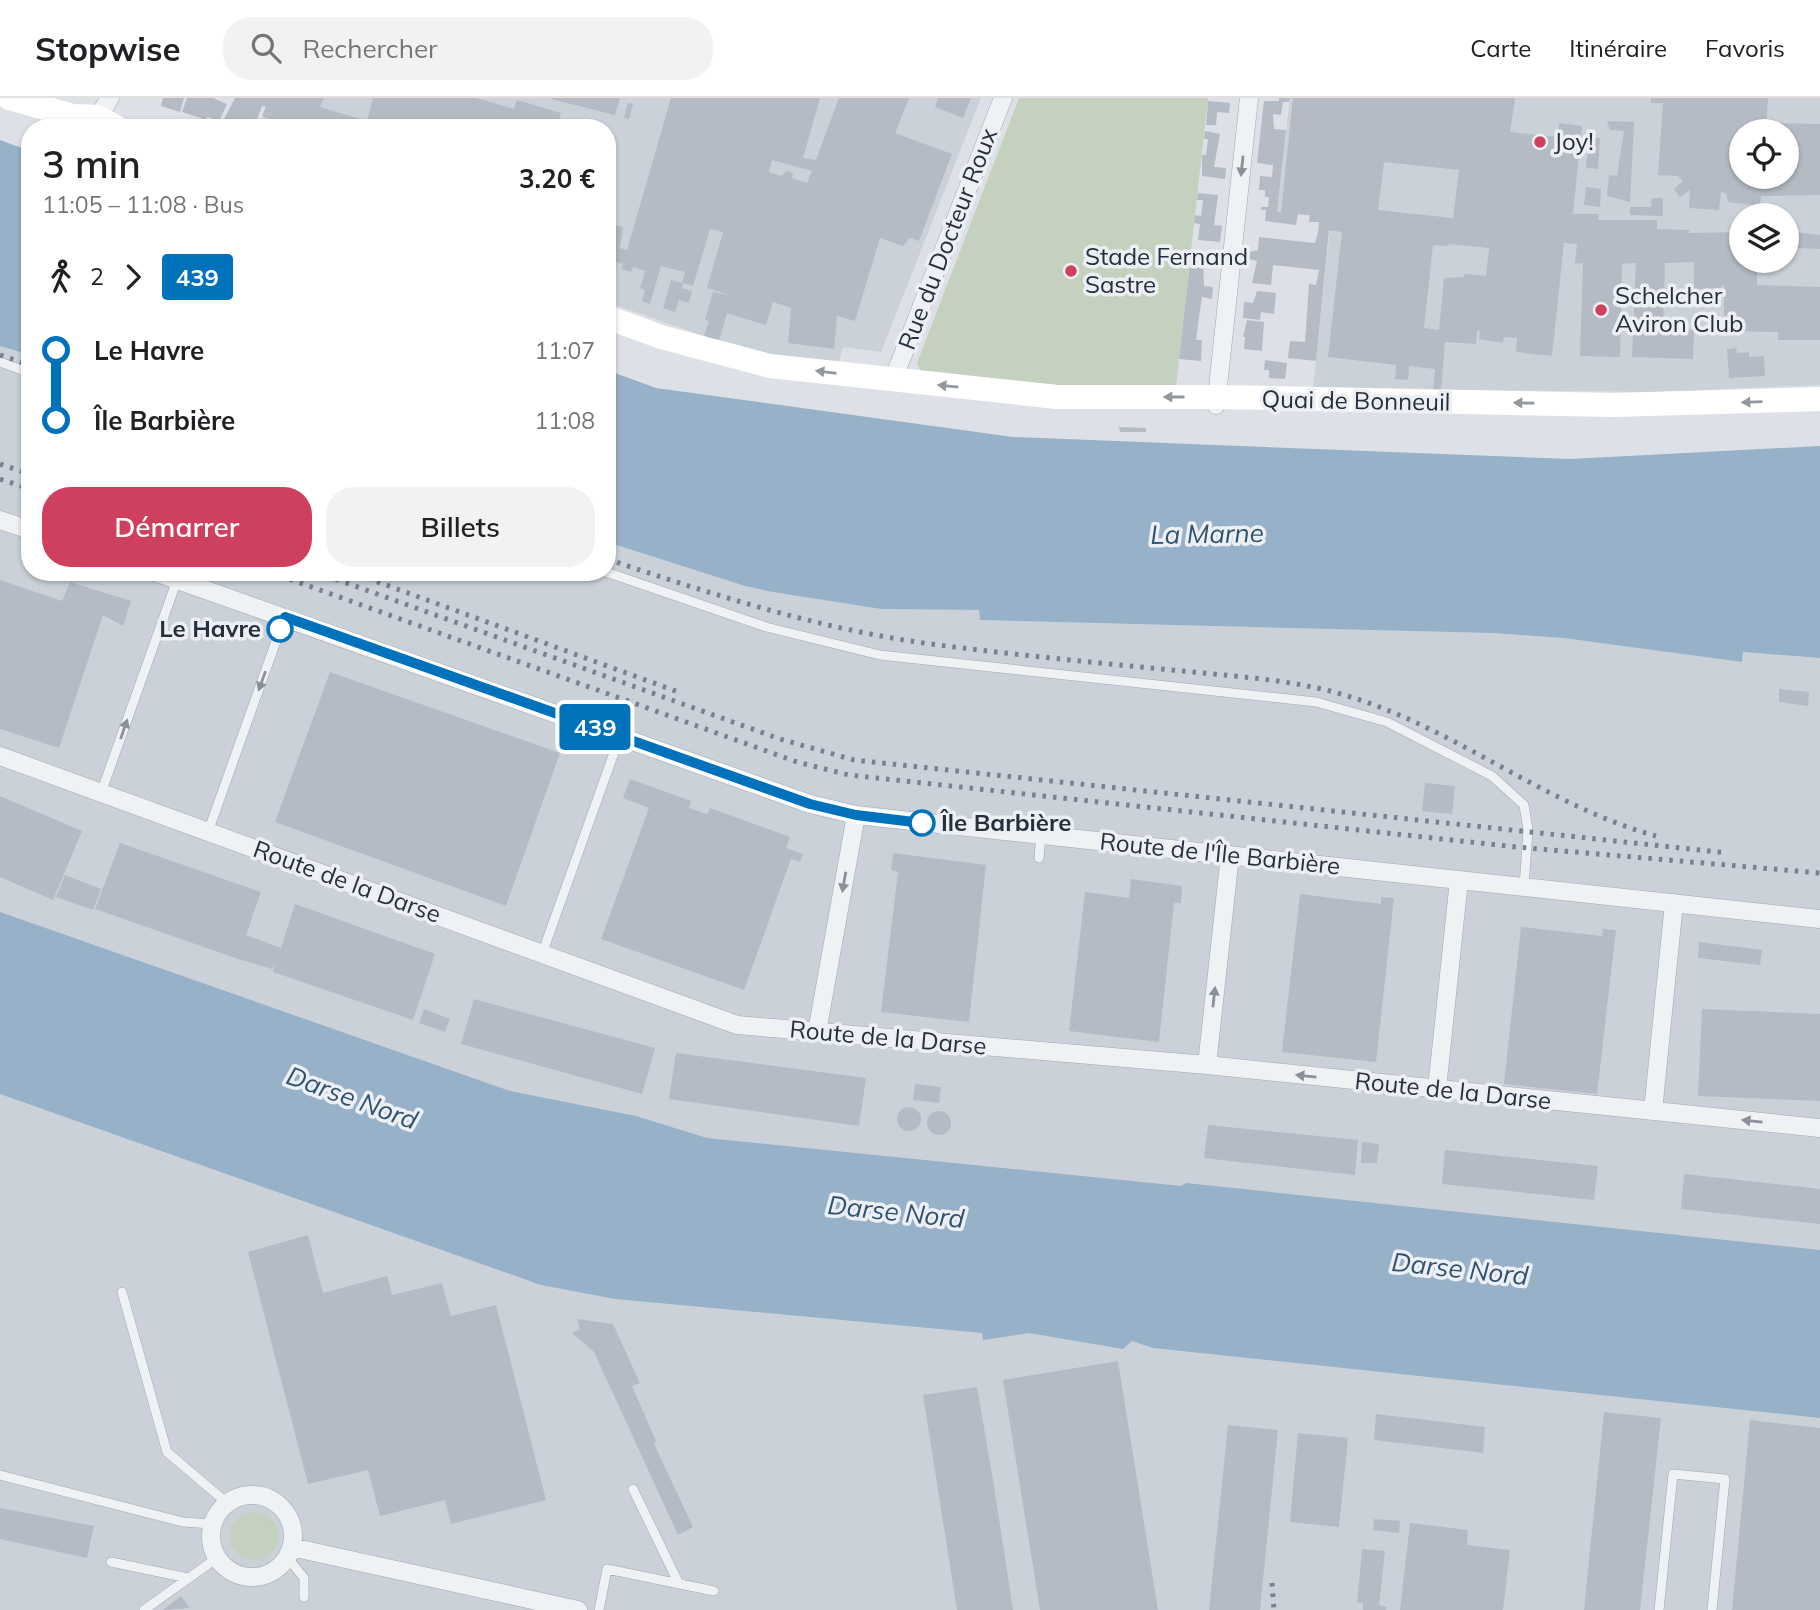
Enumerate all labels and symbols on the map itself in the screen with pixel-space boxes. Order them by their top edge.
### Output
street label: Rue du Docteur Roux [891,124,1003,354]
place label: Joy! [1554,126,1594,156]
marker: Joy! [1532,134,1548,150]
one-way arrow [1236,155,1247,177]
place label: Stade Fernand Sastre [1085,241,1248,299]
marker: Stade Fernand Sastre [1063,263,1079,279]
place label: Schelcher Aviron Club [1615,280,1743,338]
marker: Schelcher Aviron Club [1593,302,1609,318]
one-way arrow [814,367,836,378]
one-way arrow [936,380,958,391]
street label: Quai de Bonneuil [1261,383,1451,417]
one-way arrow [1163,391,1185,403]
one-way arrow [1741,397,1763,408]
one-way arrow [1513,398,1535,409]
water label: La Marne [1150,516,1264,551]
place label: Le Havre [159,613,261,643]
marker: Le Havre [267,616,293,642]
one-way arrow [256,670,267,691]
line badge: 439 [555,704,635,750]
one-way arrow [119,718,130,739]
place label: Île Barbière [940,807,1071,837]
marker: Île Barbière [909,810,935,836]
street label: Route de l'Île Barbière [1098,825,1342,881]
street label: Route de la Darse [249,833,445,929]
one-way arrow [838,871,849,893]
one-way arrow [1209,986,1220,1008]
street label: Route de la Darse [788,1013,988,1061]
water label: Darse Nord [282,1059,423,1137]
street label: Route de la Darse [1353,1065,1553,1115]
one-way arrow [1295,1070,1317,1081]
one-way arrow [1741,1116,1763,1127]
water label: Darse Nord [826,1188,966,1235]
water label: Darse Nord [1390,1245,1530,1292]

